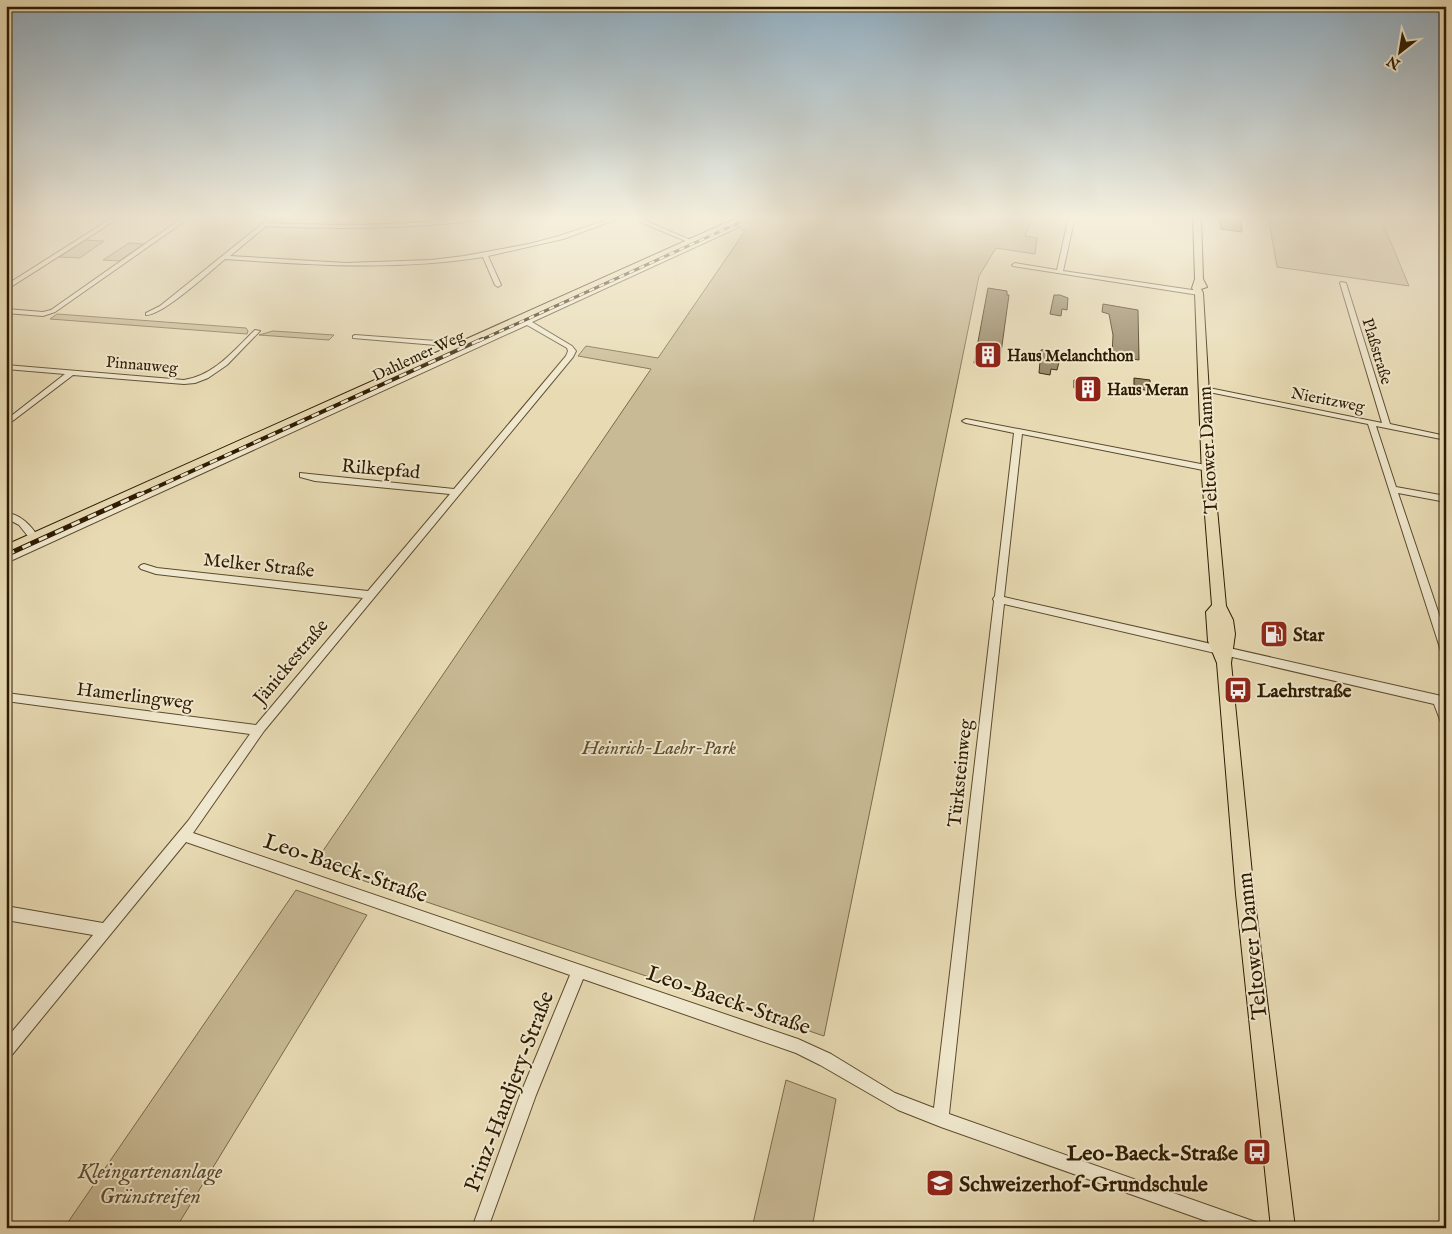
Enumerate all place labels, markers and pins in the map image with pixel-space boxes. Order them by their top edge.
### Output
building icon: Haus Melanchthon [973,340,1003,370]
place label: Haus Melanchthon [1007,347,1134,367]
building icon: Haus Meran [1073,374,1103,404]
place label: Haus Meran [1107,381,1189,401]
fuel station icon: Star [1259,619,1289,649]
place label: Star [1293,624,1325,648]
bus stop icon: Laehrstraße [1223,675,1253,705]
place label: Laehrstraße [1257,680,1352,704]
bus stop icon: Leo-Baeck-Straße [1242,1137,1272,1167]
place label: Leo-Baeck-Straße [1067,1140,1238,1168]
school or university icon: Schweizerhof-Grundschule [925,1168,955,1198]
place label: Schweizerhof-Grundschule [959,1171,1208,1199]

